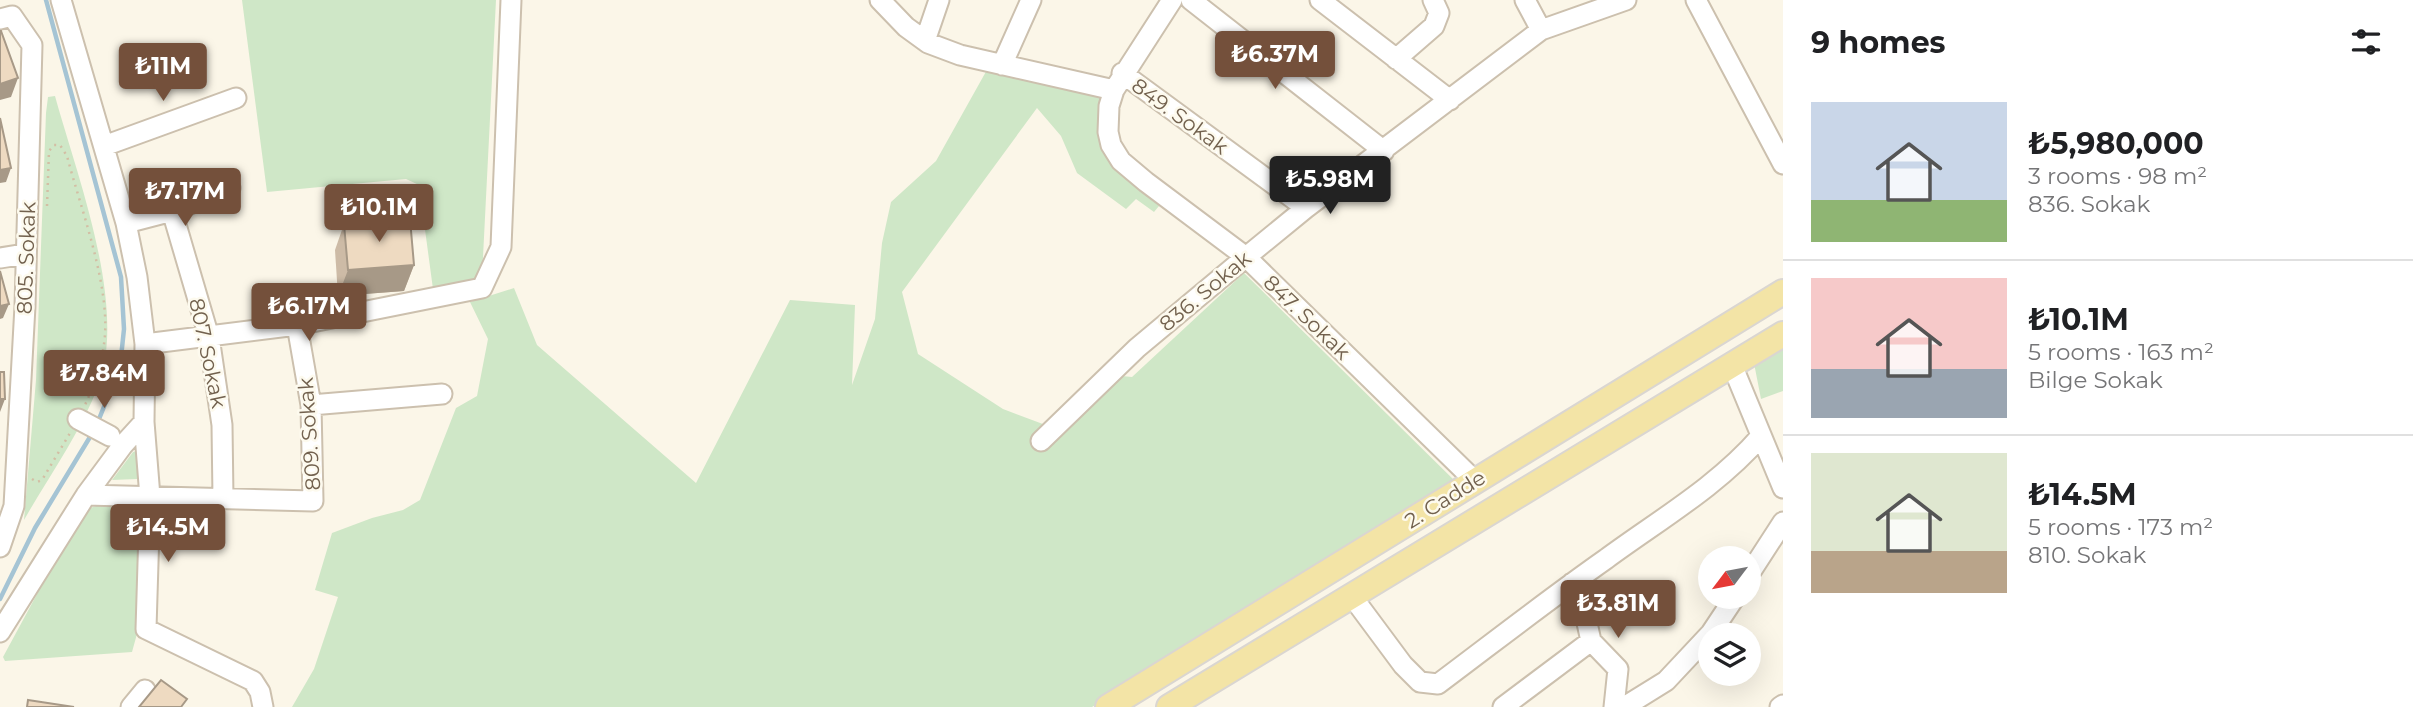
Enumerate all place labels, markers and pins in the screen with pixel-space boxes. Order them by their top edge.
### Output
pin: ₺6.37M [1218,32,1332,91]
pin: ₺11M [122,43,204,103]
pin: ₺5.98M [1273,156,1387,216]
pin: ₺7.17M [128,168,242,228]
pin: ₺10.1M [322,184,436,244]
pin: ₺6.17M [252,284,366,343]
pin: ₺7.84M [47,350,161,410]
pin: ₺14.5M [111,504,225,564]
pin: ₺3.81M [1561,580,1675,640]

